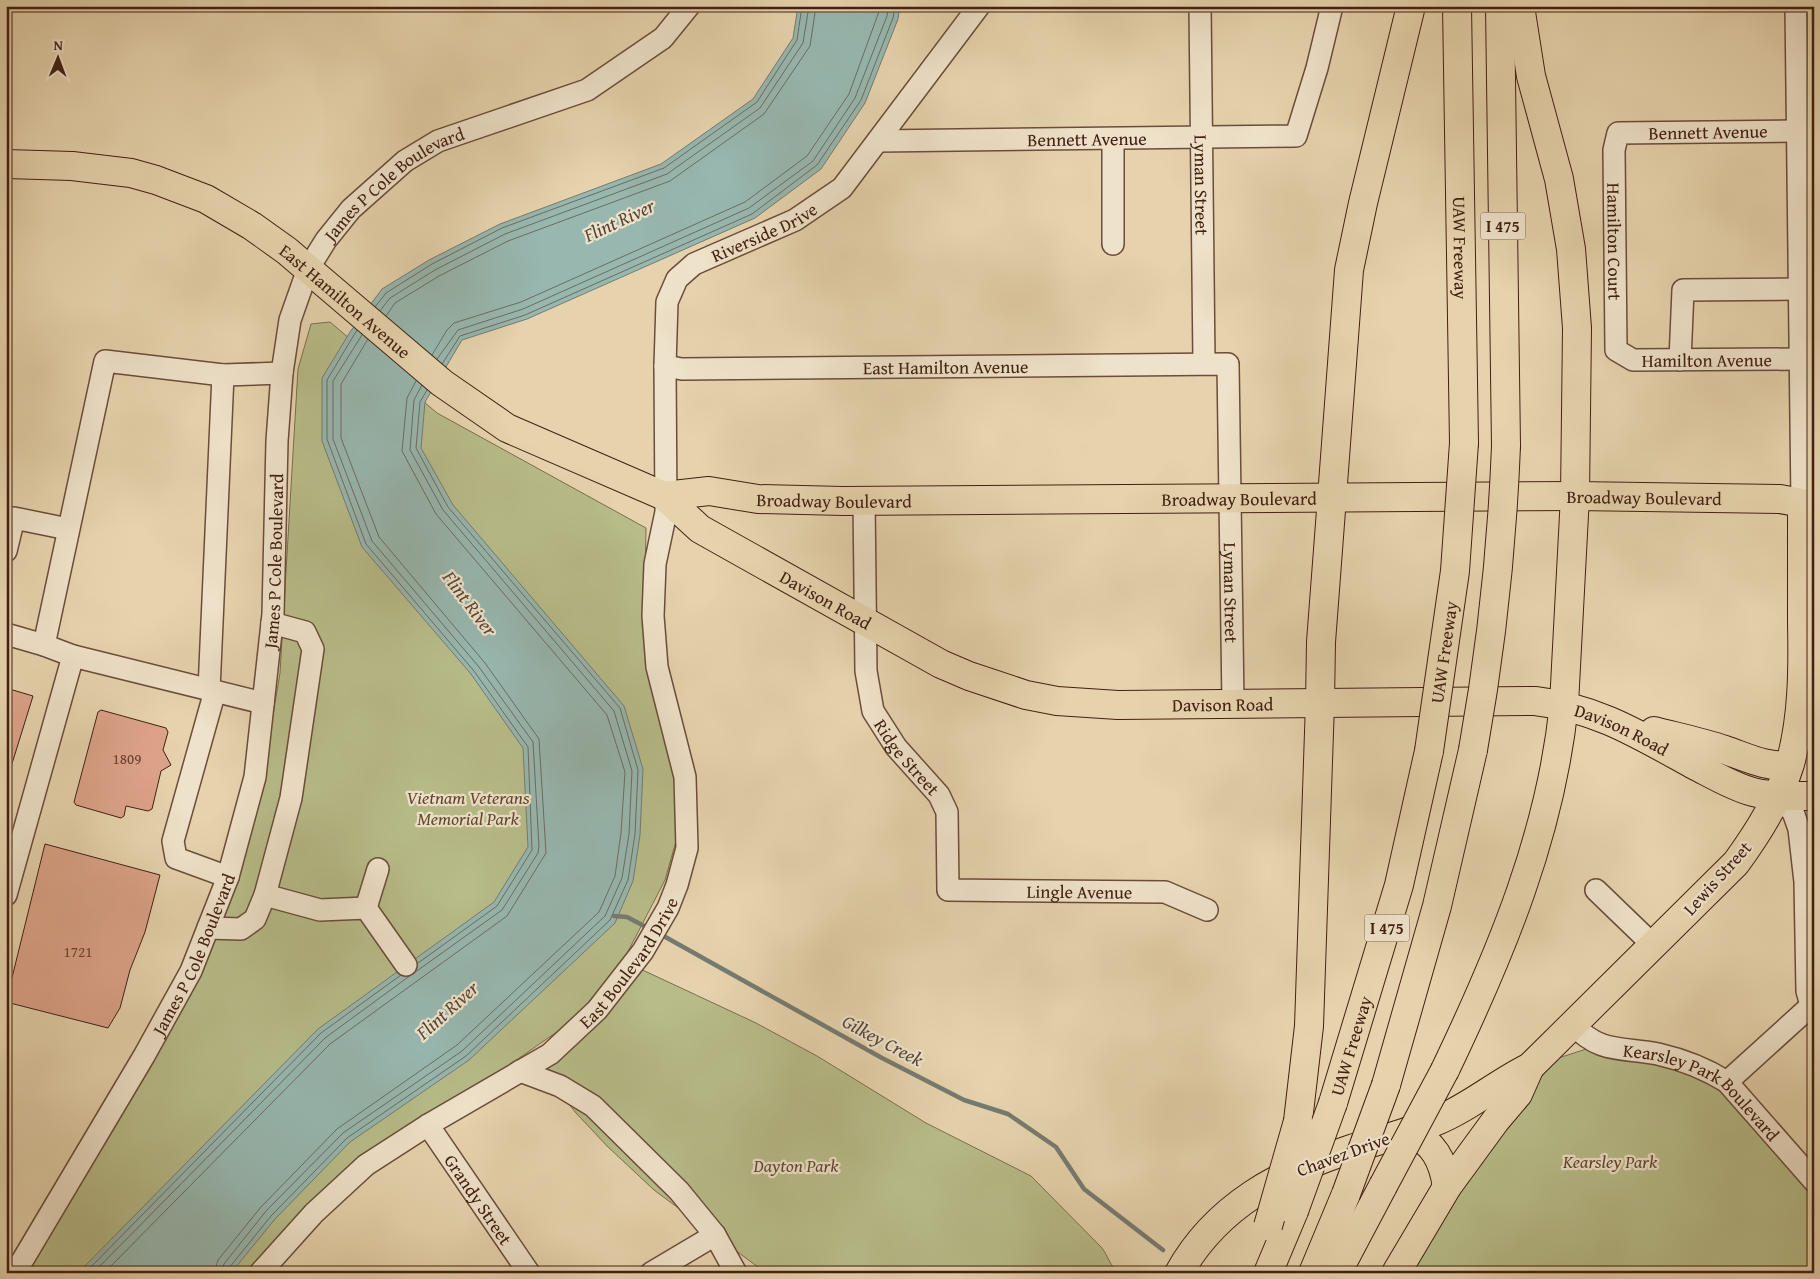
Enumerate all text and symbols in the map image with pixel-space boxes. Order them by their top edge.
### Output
north arrow [32,32,82,82]
text: N [53,35,64,55]
street label: Bennett Avenue [1648,117,1768,147]
street label: James P Cole Boulevard [316,119,468,248]
street label: Bennett Avenue [1027,124,1147,153]
street label: Lyman Street [1188,135,1216,236]
street label: Hamilton Court [1601,183,1629,301]
water label: Flint River [578,191,660,249]
street label: Riverside Drive [707,195,822,269]
street label: UAW Freeway [1447,196,1475,300]
road number: I 475 [1480,212,1526,240]
street label: East Hamilton Avenue [274,237,417,365]
street label: Hamilton Avenue [1642,346,1772,373]
street label: East Hamilton Avenue [863,352,1029,381]
street label: James P Cole Boulevard [256,473,290,652]
street label: Broadway Boulevard [1566,482,1722,512]
street label: Broadway Boulevard [1161,484,1317,512]
street label: Broadway Boulevard [756,485,912,515]
street label: Lyman Street [1217,542,1246,644]
street label: Davison Road [775,563,877,636]
water label: Flint River [435,564,505,642]
street label: UAW Freeway [1423,599,1464,705]
street label: Davison Road [1172,690,1274,718]
street label: Davison Road [1571,696,1674,762]
street label: Ridge Street [868,713,947,802]
house number: 1809 [113,748,141,769]
park label: Vietnam Veterans Memorial Park [407,784,530,832]
street label: Lewis Street [1676,834,1758,921]
street label: James P Cole Boulevard [144,869,242,1042]
street label: Lingle Avenue [1026,877,1132,905]
street label: East Boulevard Drive [573,893,684,1034]
road number: I 475 [1364,914,1410,941]
house number: 1721 [64,941,92,962]
water label: Flint River [409,974,485,1046]
street label: UAW Freeway [1323,992,1378,1099]
water label: Gilkey Creek [837,1007,929,1073]
street label: Kearsley Park Boulevard [1622,1036,1786,1147]
street label: Chavez Drive [1293,1125,1393,1183]
park label: Kearsley Park [1562,1148,1658,1175]
street label: Grandy Street [438,1149,520,1251]
park label: Dayton Park [753,1152,839,1179]

